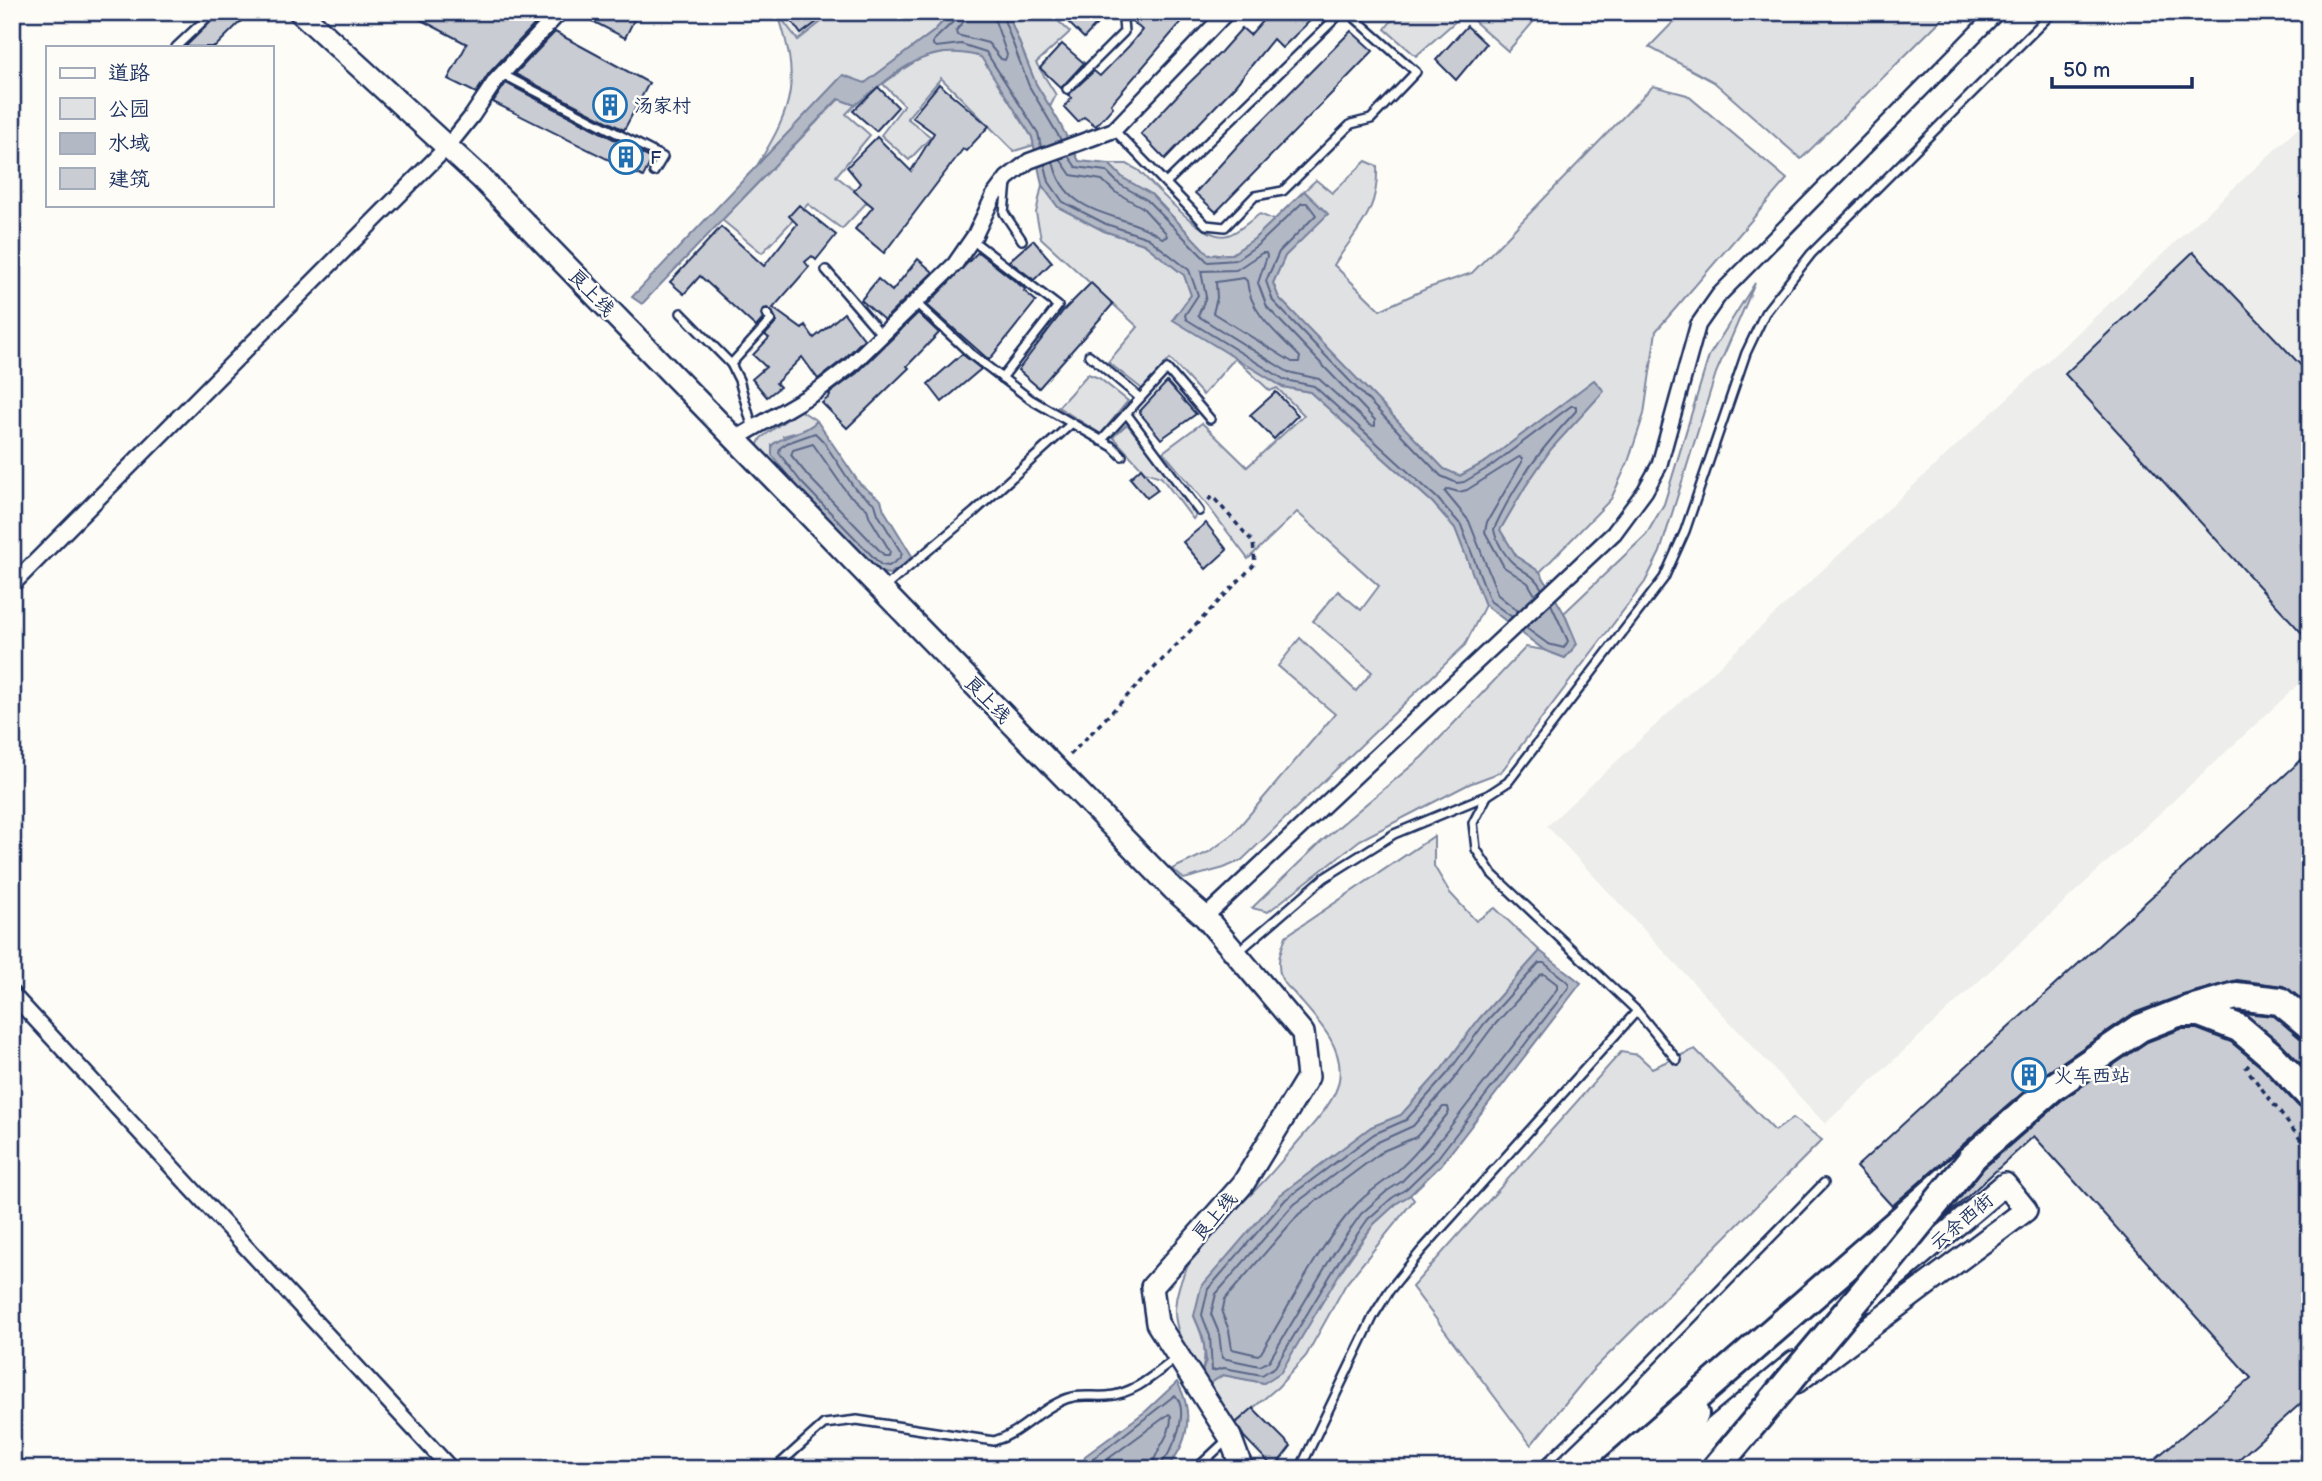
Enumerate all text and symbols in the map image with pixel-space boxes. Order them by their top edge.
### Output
legend [46,46,273,206]
scale bar [2052,46,2192,90]
text: 50 m [2063,58,2110,83]
text: 道路 [108,61,150,86]
building icon: 汤家村 [591,86,629,124]
place label: 汤家村 [634,95,691,118]
text: 公园 [108,97,150,122]
text: 水域 [108,131,150,156]
building icon: F [607,138,645,176]
place label: F [650,147,662,170]
text: 建筑 [108,167,150,192]
street label: 良上线 [563,265,619,322]
street label: 良上线 [959,672,1015,729]
building icon: 火车西站 [2010,1056,2048,1094]
place label: 火车西站 [2054,1065,2130,1088]
street label: 良上线 [1188,1188,1243,1246]
street label: 云余西街 [1925,1189,1998,1255]

